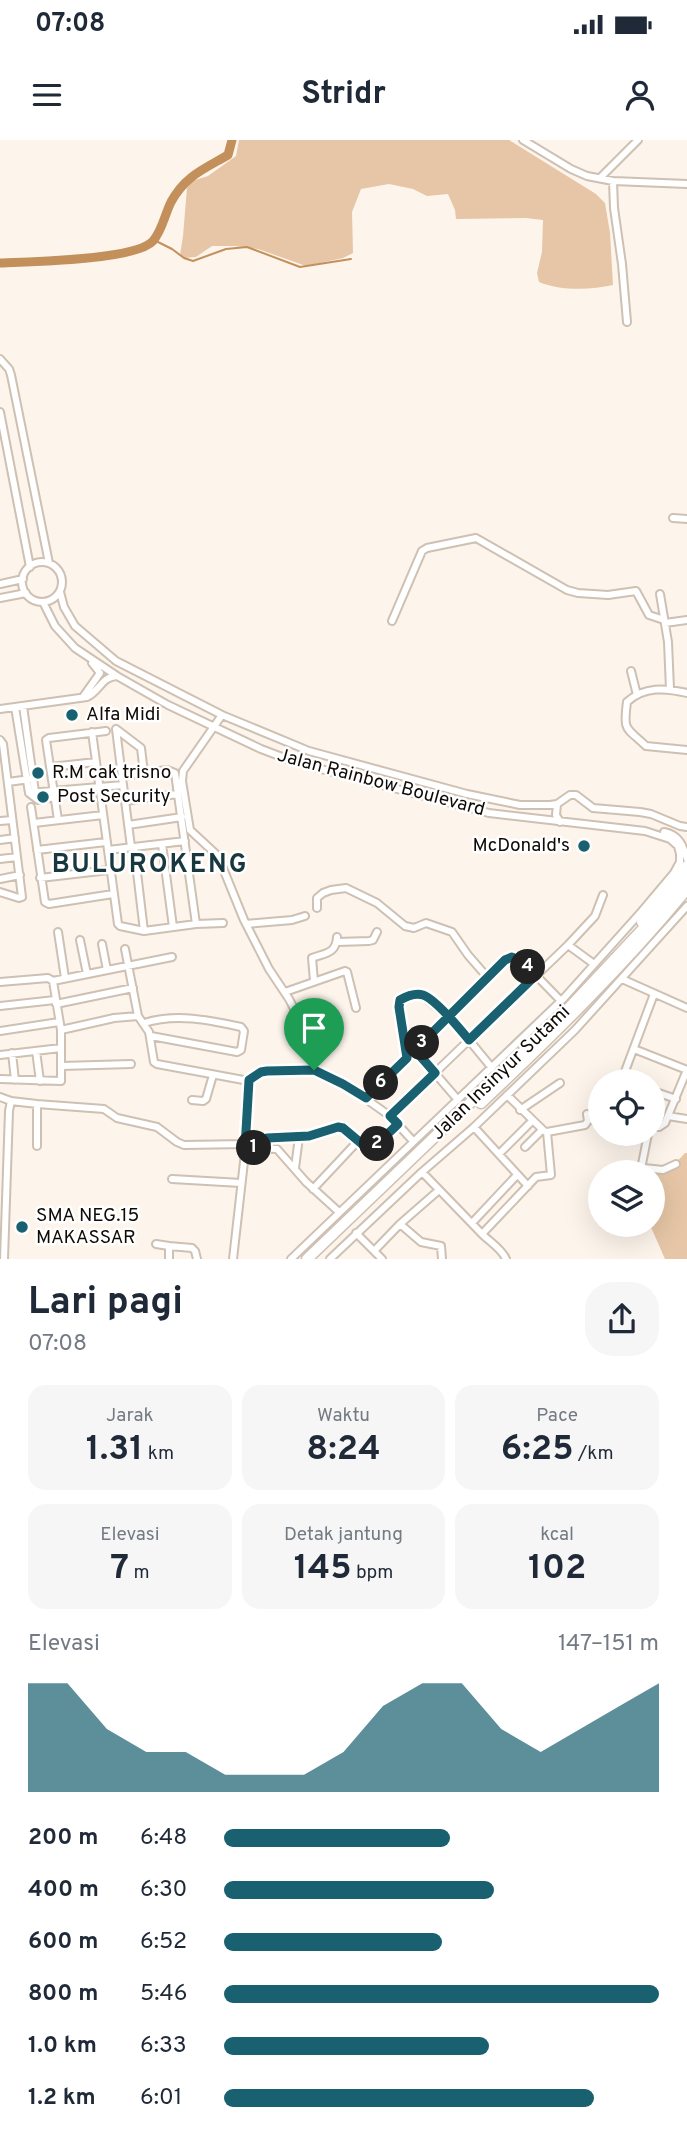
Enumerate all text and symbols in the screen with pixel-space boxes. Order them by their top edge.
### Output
text: 07:08 [35,8,105,41]
text: Stridr [301,75,386,115]
icon: menu [28,76,66,114]
icon: person [621,76,659,114]
place label: Alfa Midi [86,703,160,727]
marker: Alfa Midi [64,707,80,723]
street label: Jalan Rainbow Boulevard [274,744,488,822]
place label: R.M cak trisno [52,761,171,785]
marker: R.M cak trisno [30,765,46,781]
place label: Post Security [57,785,171,809]
marker: Post Security [35,789,51,805]
place label: McDonald's [472,834,570,858]
marker: McDonald's [576,838,592,854]
district label: BULUROKENG [52,849,248,882]
pin: 4 [510,950,546,984]
text: 4 [521,954,534,978]
pin [284,998,344,1070]
street label: Jalan Insinyur Sutami [426,1000,576,1146]
icon: arrive [295,1009,333,1047]
pin: 3 [404,1026,440,1060]
text: 3 [416,1030,427,1054]
pin: 6 [364,1066,398,1100]
map controls [588,1069,665,1237]
button: locate [588,1069,665,1146]
text: 6 [375,1070,386,1094]
pin: 2 [360,1126,394,1161]
pin: 1 [236,1130,272,1166]
text: 2 [371,1131,382,1155]
text: 1 [250,1135,257,1159]
button: layers [588,1160,665,1237]
place label: SMA NEG.15 MAKASSAR [36,1204,139,1250]
marker: SMA NEG.15 MAKASSAR [14,1219,30,1235]
text: Lari pagi [28,1279,183,1328]
button: share [585,1282,659,1356]
text: 07:08 [28,1330,87,1359]
text: Jarak [106,1404,154,1428]
text: Waktu [317,1404,370,1428]
text: Pace [536,1404,578,1428]
text: 1.31 [86,1428,143,1472]
text: 8:24 [306,1428,381,1472]
text: 6:25 [501,1428,574,1472]
text: km [143,1442,174,1466]
text: /km [574,1442,614,1466]
text: Elevasi [100,1523,159,1547]
text: Detak jantung [284,1523,403,1547]
text: kcal [540,1523,574,1547]
text: 7 [110,1547,129,1591]
text: 145 [294,1547,352,1591]
text: 102 [528,1547,586,1591]
text: m [129,1561,150,1585]
text: bpm [352,1561,393,1585]
text: Elevasi [28,1630,100,1659]
text: 147–151 m [558,1630,659,1659]
text: 200 m [28,1824,98,1853]
text: 6:48 [140,1824,187,1853]
text: 400 m [28,1876,99,1905]
text: 6:30 [140,1876,187,1905]
text: 600 m [28,1928,98,1957]
text: 6:52 [140,1928,187,1957]
text: 800 m [28,1980,98,2009]
text: 5:46 [140,1980,187,2009]
text: 1.0 km [28,2032,97,2061]
text: 6:33 [140,2032,187,2061]
text: 1.2 km [28,2084,96,2113]
text: 6:01 [140,2084,182,2113]

